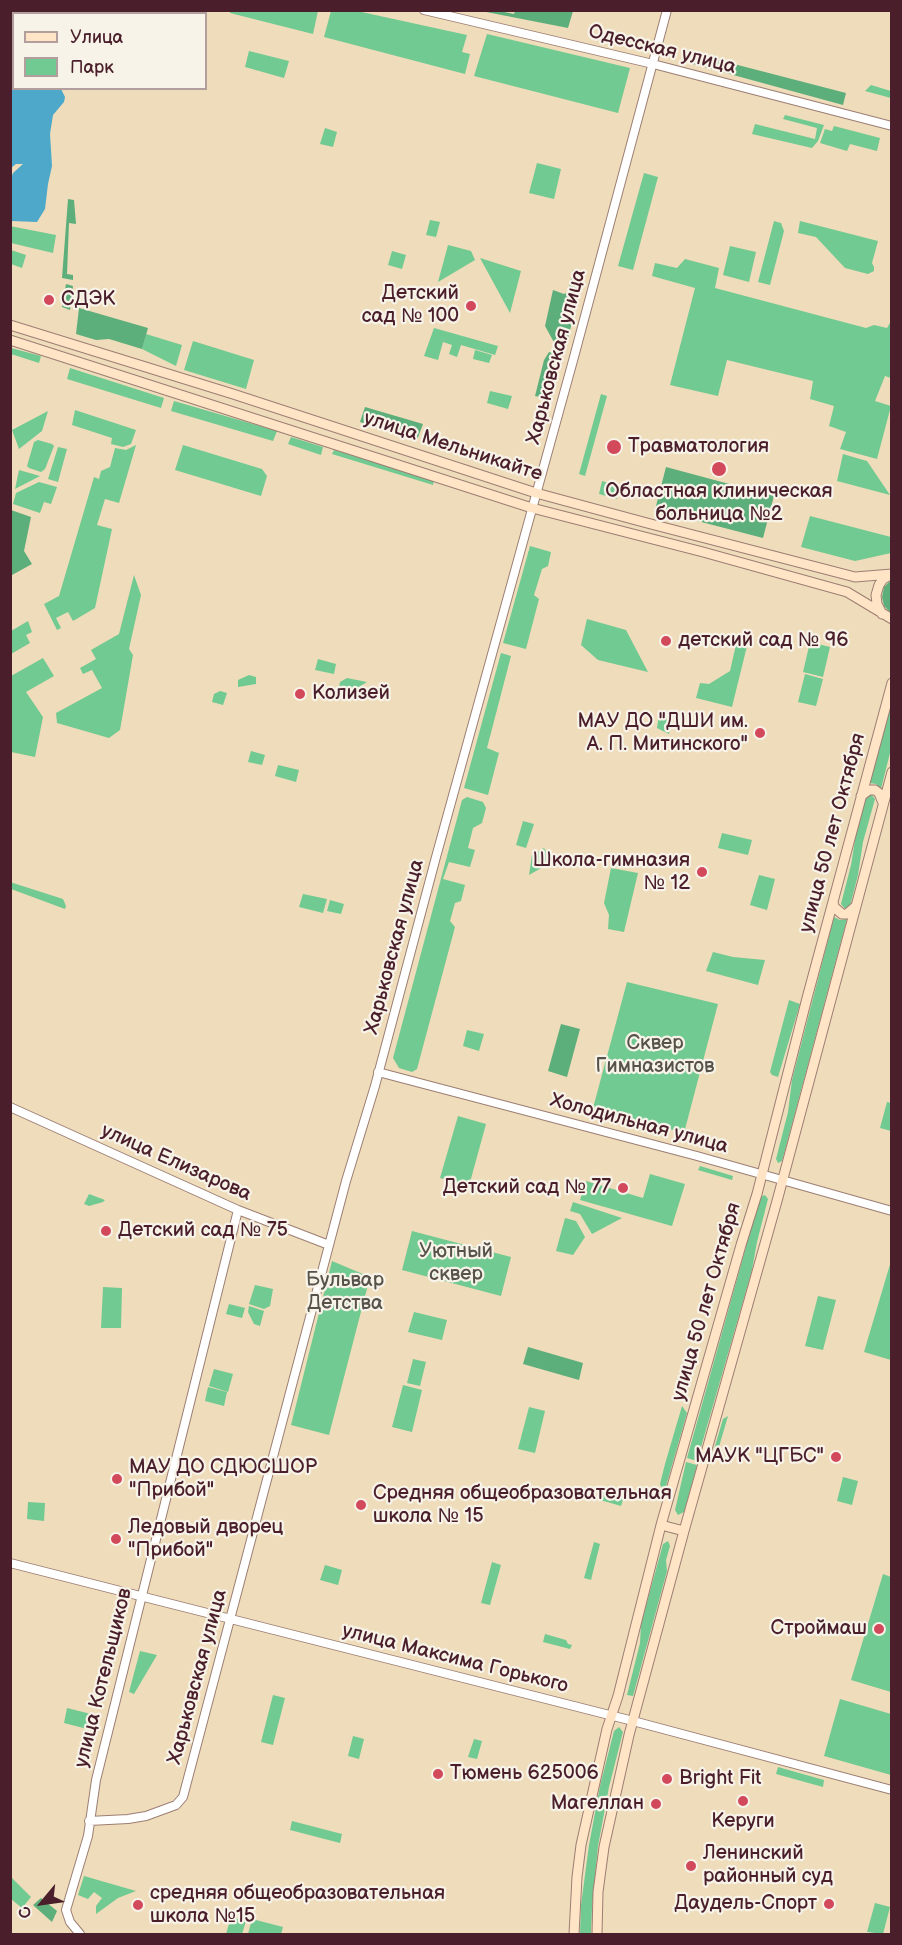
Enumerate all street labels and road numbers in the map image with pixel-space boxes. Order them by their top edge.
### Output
street label: Одесская улица [586,20,738,80]
street label: Харьковская улица [522,267,592,447]
street label: улица Мельникайте [361,407,545,487]
street label: улица 50 лет Октября [795,731,871,935]
street label: Харьковская улица [360,857,430,1037]
street label: Холодильная улица [547,1089,731,1159]
street label: улица Елизарова [97,1119,255,1207]
street label: улица 50 лет Октября [667,1200,747,1404]
street label: улица Котельщиков [70,1586,138,1770]
street label: Харьковская улица [163,1587,233,1767]
street label: улица Максима Горького [339,1619,571,1699]

